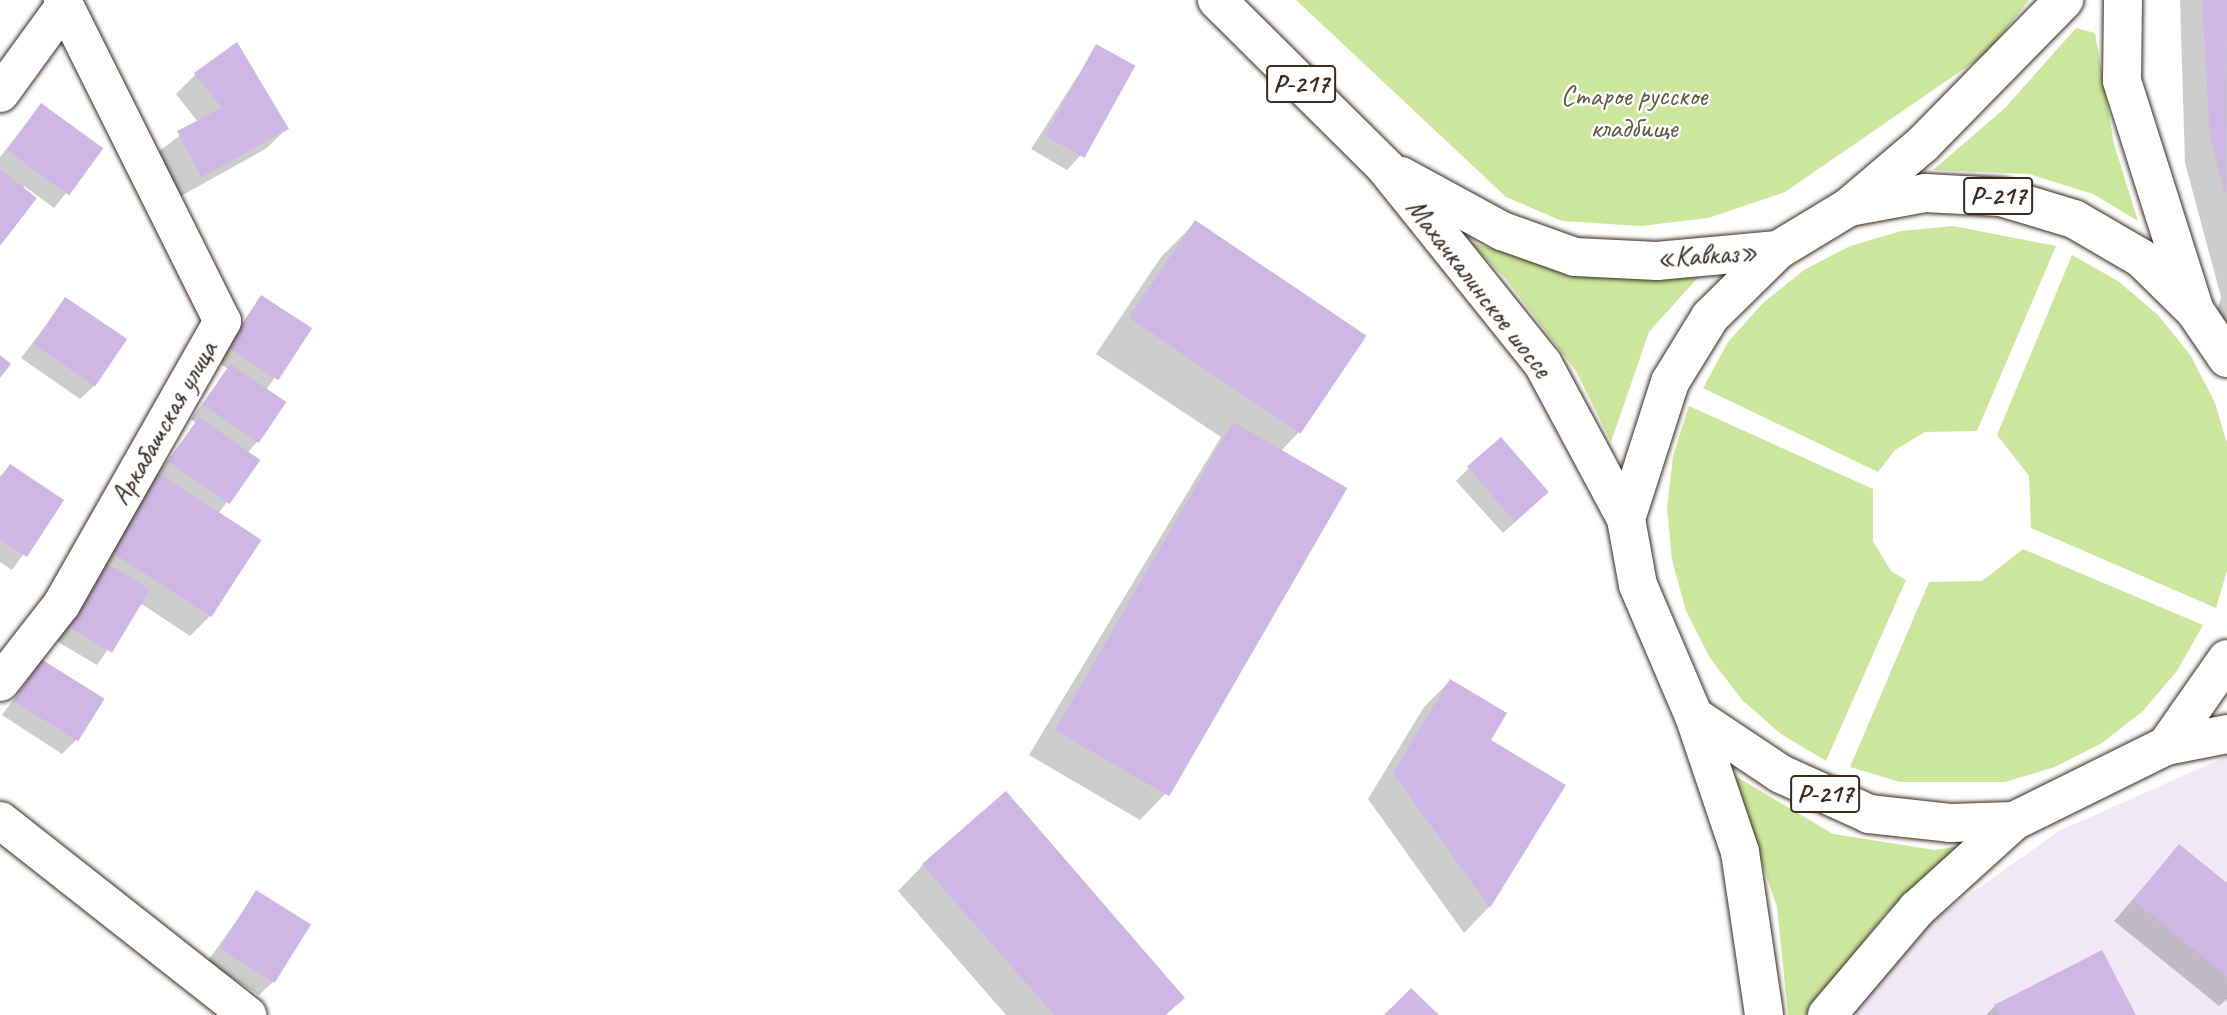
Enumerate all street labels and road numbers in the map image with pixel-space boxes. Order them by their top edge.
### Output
road number: Р-217 [1266,61,1336,106]
road number: Р-217 [1963,174,2033,218]
street label: Махачкалинское шоссе [1398,191,1560,385]
street label: «Кавказ» [1656,235,1758,275]
street label: Аркабашская улица [103,334,225,512]
road number: Р-217 [1790,772,1860,816]

